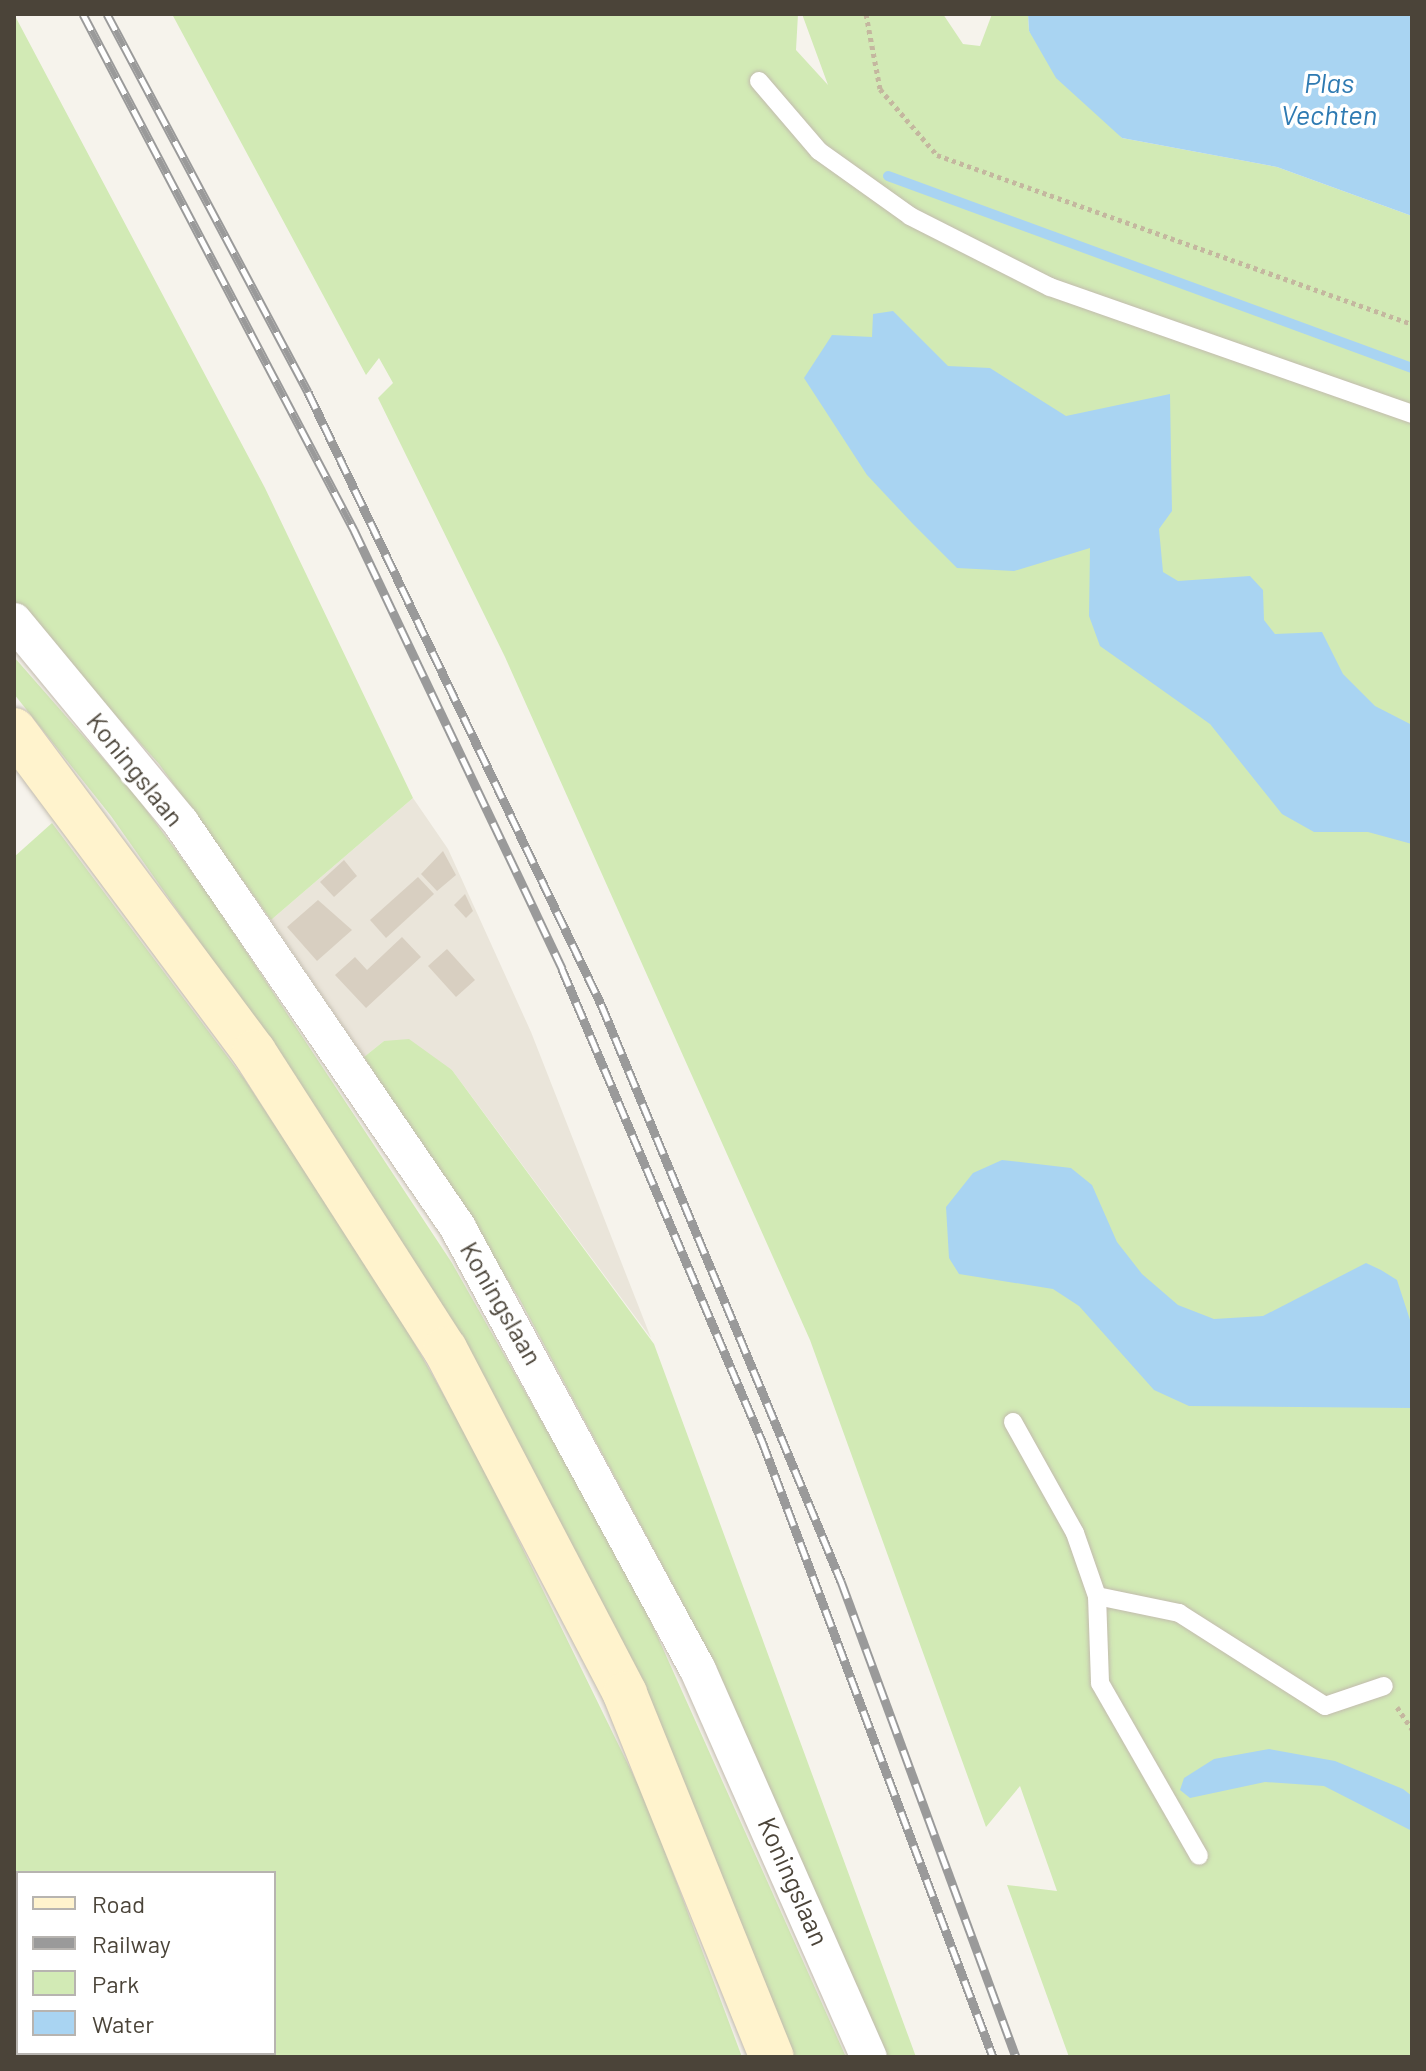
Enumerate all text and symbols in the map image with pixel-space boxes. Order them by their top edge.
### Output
water label: Plas Vechten [1281,65,1377,131]
street label: Koningslaan [81,706,191,832]
street label: Koningslaan [454,1236,550,1370]
street label: Koningslaan [752,1812,836,1950]
legend [16,1871,276,2055]
text: Road [92,1889,145,1918]
text: Railway [92,1929,171,1958]
text: Park [92,1969,139,1998]
text: Water [92,2009,154,2038]

